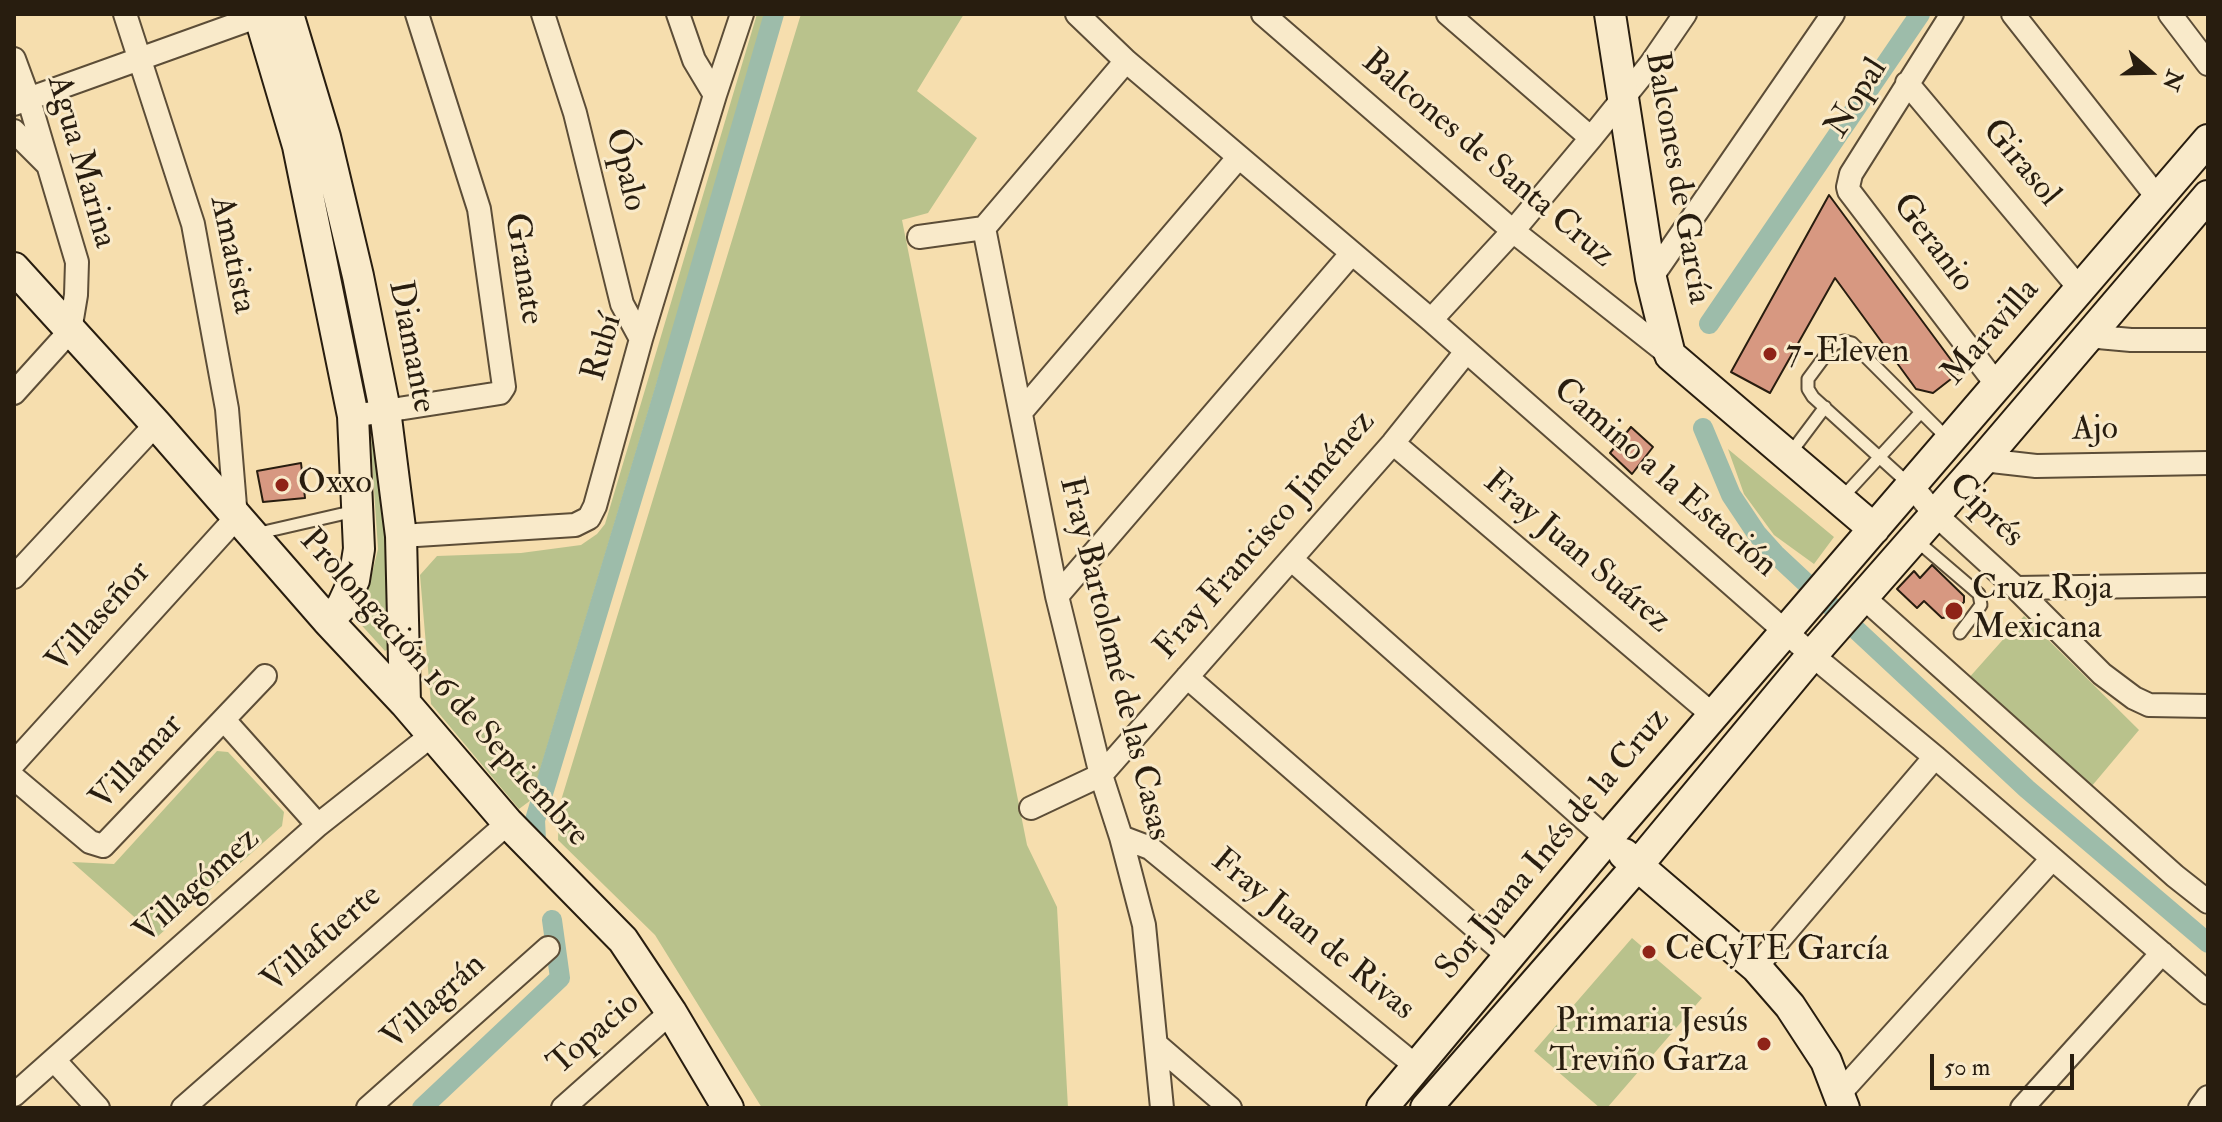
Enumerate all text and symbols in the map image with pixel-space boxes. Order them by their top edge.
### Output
north arrow [2110,32,2190,112]
street label: Balcones de Santa Cruz [1352,42,1622,278]
street label: Balcones de García [1634,49,1718,307]
street label: Nopal [1818,52,1898,146]
text: N [2156,66,2189,94]
street label: Agua Marina [36,71,124,253]
street label: Girasol [1972,112,2068,216]
street label: Ópalo [594,124,654,216]
street label: Geranio [1882,187,1982,301]
street label: Amatista [199,193,263,317]
street label: Granate [493,211,551,327]
street label: Maravilla [1935,271,2049,395]
street label: Diamante [377,278,443,416]
street label: Rubí [575,310,633,386]
place label: 7-Eleven [1786,334,1909,374]
marker: 7-Eleven [1761,345,1779,363]
street label: Camino a la Estación [1544,371,1784,587]
street label: Fray Francisco Jiménez [1147,403,1385,669]
street label: Ajo [2072,410,2118,452]
street label: Fray Juan Suárez [1474,463,1678,643]
place label: Oxxo [298,465,372,505]
street label: Ciprés [1939,466,2031,558]
street label: Fray Bartolomé de las Casas [1048,473,1178,845]
marker: Oxxo [273,476,291,494]
street label: Prolongación 16 de Septiembre [289,522,597,856]
street label: Villaseñor [39,554,161,682]
place label: Cruz Roja Mexicana [1972,571,2113,650]
marker: Cruz Roja Mexicana [1943,600,1965,622]
street label: Sor Juana Inés de la Cruz [1428,701,1680,989]
street label: Villamar [83,706,193,820]
street label: Villagómez [127,820,269,954]
street label: Fray Juan de Rivas [1202,842,1422,1030]
street label: Villafuerte [255,877,391,1003]
place label: CeCyTE García [1665,932,1889,972]
marker: CeCyTE García [1640,943,1658,961]
street label: Villagrán [375,946,495,1060]
street label: Topacio [541,984,649,1086]
place label: Primaria Jesús Treviño Garza [1549,1004,1748,1084]
marker: Primaria Jesús Treviño Garza [1755,1035,1773,1053]
scale bar [1934,1038,2078,1088]
text: 50 m [1944,1052,1990,1083]

